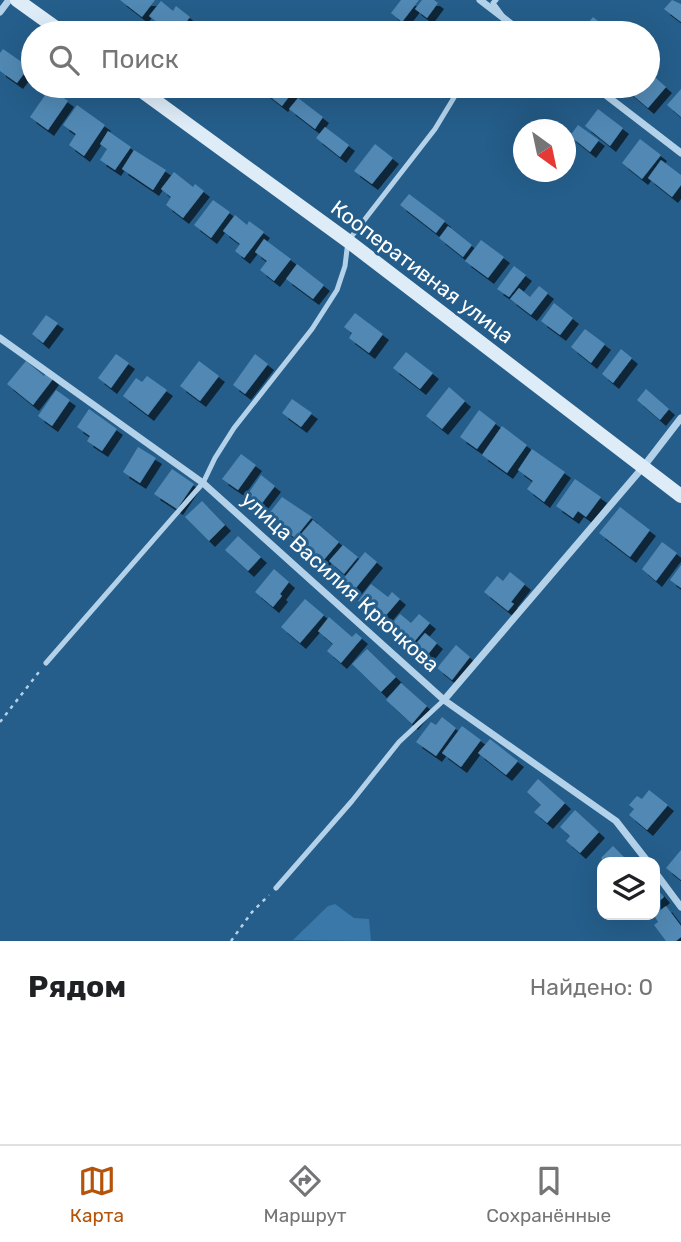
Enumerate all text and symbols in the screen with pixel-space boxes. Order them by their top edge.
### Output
search box [21,21,660,98]
icon: search [45,41,83,79]
text: Поиск [101,44,179,75]
north arrow [513,119,576,182]
street label: Кооперативная улица [326,195,518,348]
street label: улица Василия Крючкова [236,486,444,677]
map controls [597,857,660,920]
button: layers [597,857,660,920]
text: Рядом [28,969,126,1005]
text: Найдено: 0 [530,973,653,1001]
tab: Карта [70,1162,124,1227]
tab: Маршрут [264,1162,347,1227]
tab: Сохранённые [486,1162,611,1227]

